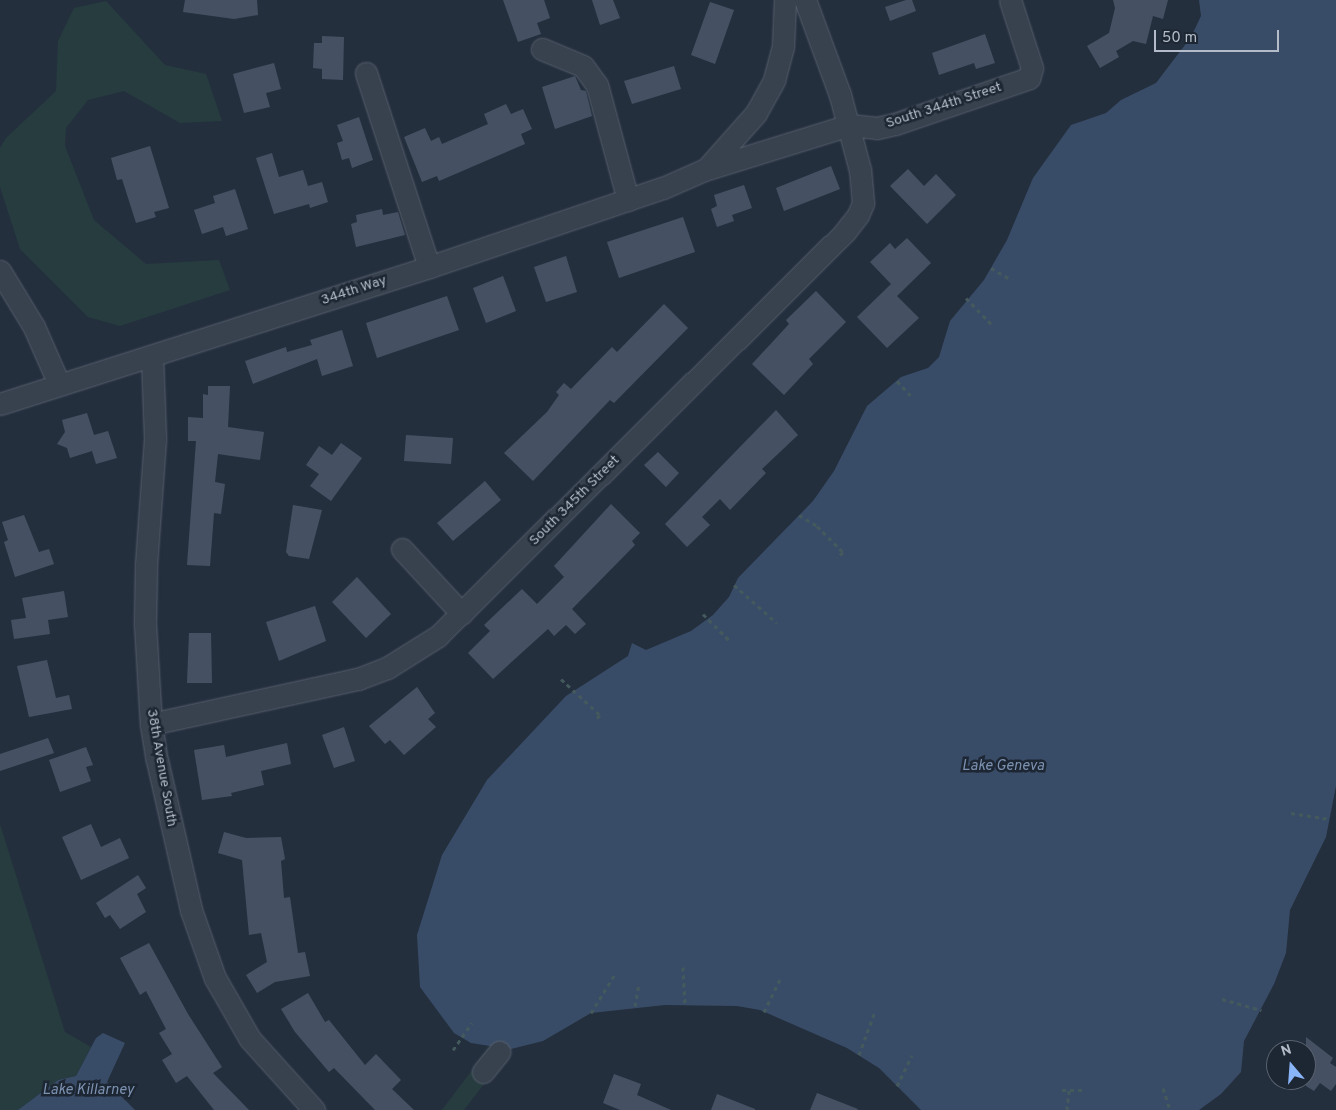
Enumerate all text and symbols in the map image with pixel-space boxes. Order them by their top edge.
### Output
scale bar [1156,20,1281,52]
text: 50 m [1162,29,1197,48]
street label: South 344th Street [884,79,1004,133]
street label: 344th Way [319,272,389,310]
street label: South 345th Street [526,452,624,550]
street label: 38th Avenue South [142,708,180,828]
water label: Lake Geneva [962,758,1044,776]
north arrow [1266,1040,1316,1090]
text: N [1279,1042,1294,1061]
water label: Lake Killarney [42,1082,134,1100]

